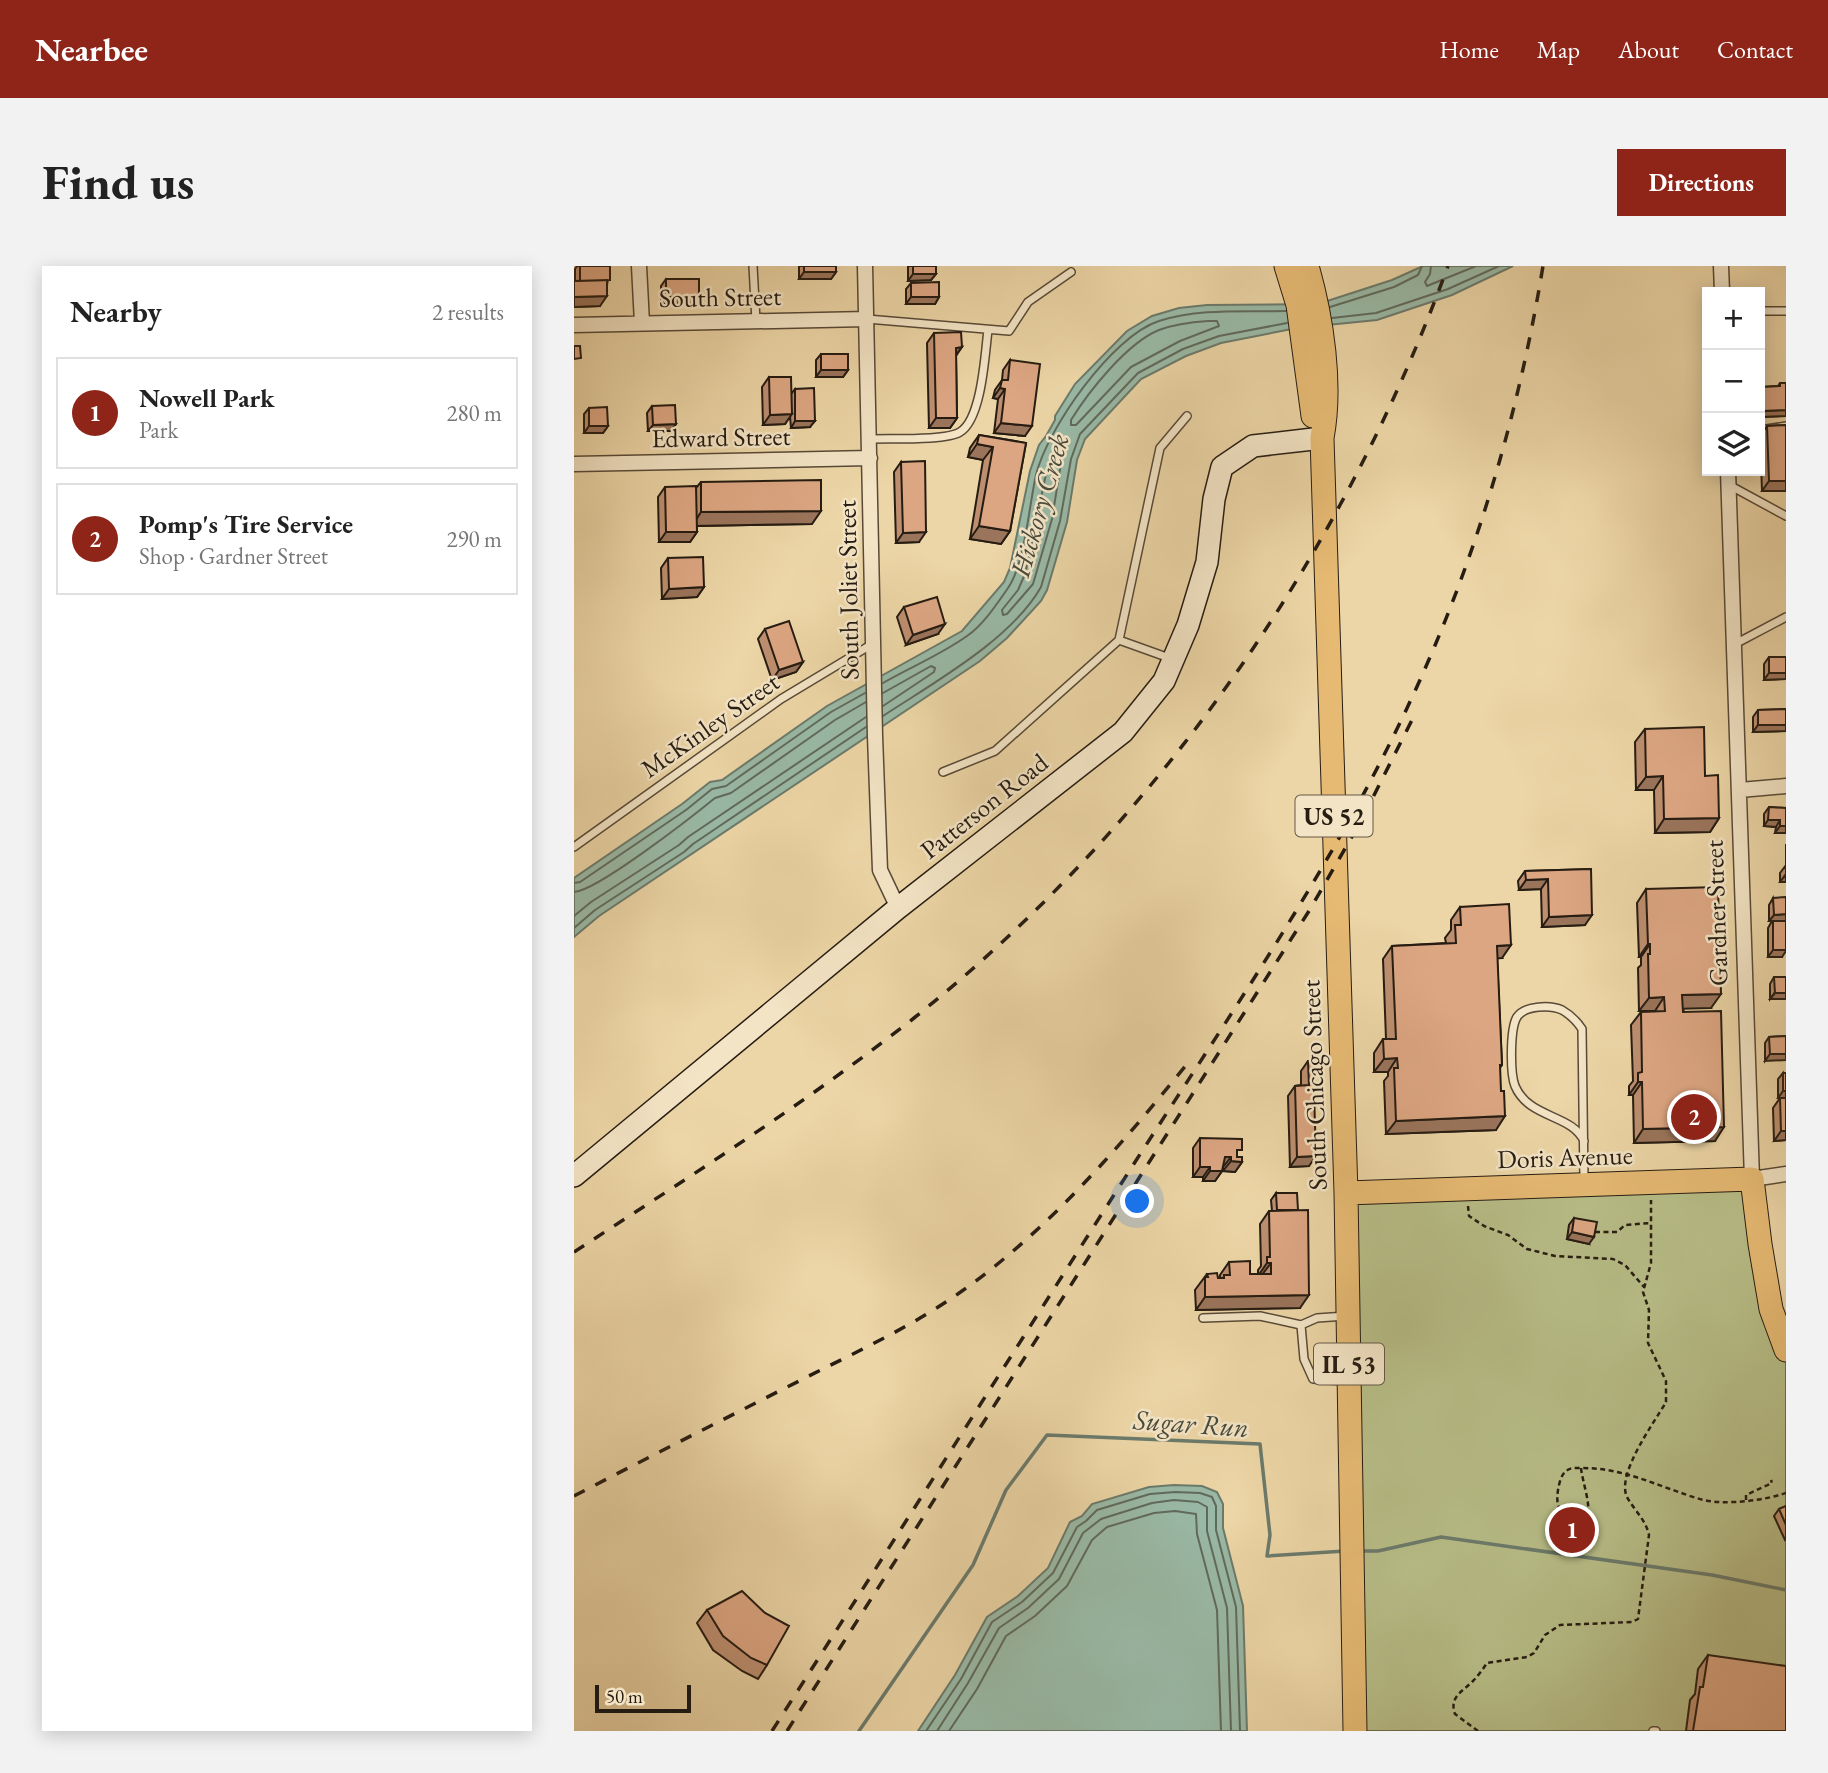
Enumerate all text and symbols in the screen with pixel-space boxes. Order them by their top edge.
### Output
text: Nearbee [35,28,148,71]
text: Home [1439,34,1499,65]
text: Map [1537,34,1580,65]
text: About [1618,34,1679,65]
text: Contact [1717,34,1793,65]
button: Directions [1617,149,1786,216]
text: Find us [42,150,194,214]
street label: South Street [658,279,782,315]
map controls [1702,287,1765,476]
button: + [1702,287,1765,350]
text: Nearby [70,292,162,331]
text: 2 results [432,297,504,327]
button: − [1702,350,1765,413]
text: Nowell Park [139,381,275,415]
text: 1 [89,398,101,428]
text: 280 m [446,398,502,428]
button: layers [1702,413,1765,476]
text: Park [139,415,178,445]
street label: Edward Street [651,419,791,455]
water label: Hickory Creek [1001,429,1077,582]
street label: South Joliet Street [829,500,867,680]
text: Pomp's Tire Service [139,507,353,541]
text: 2 [89,524,101,554]
text: 290 m [446,524,502,554]
text: Shop · Gardner Street [139,541,328,571]
street label: McKinley Street [634,665,786,785]
street label: Patterson Road [913,745,1055,867]
road number: US 52 [1296,796,1372,836]
street label: Gardner Street [1696,839,1736,987]
street label: South Chicago Street [1293,979,1335,1191]
pin: 2 [1671,1091,1717,1143]
street label: Doris Avenue [1497,1138,1633,1176]
your location [1120,1184,1154,1218]
road number: IL 53 [1314,1344,1384,1384]
water label: Sugar Run [1131,1401,1250,1445]
pin: 1 [1549,1504,1595,1556]
scale bar [595,1682,691,1714]
text: 50 m [606,1684,643,1709]

